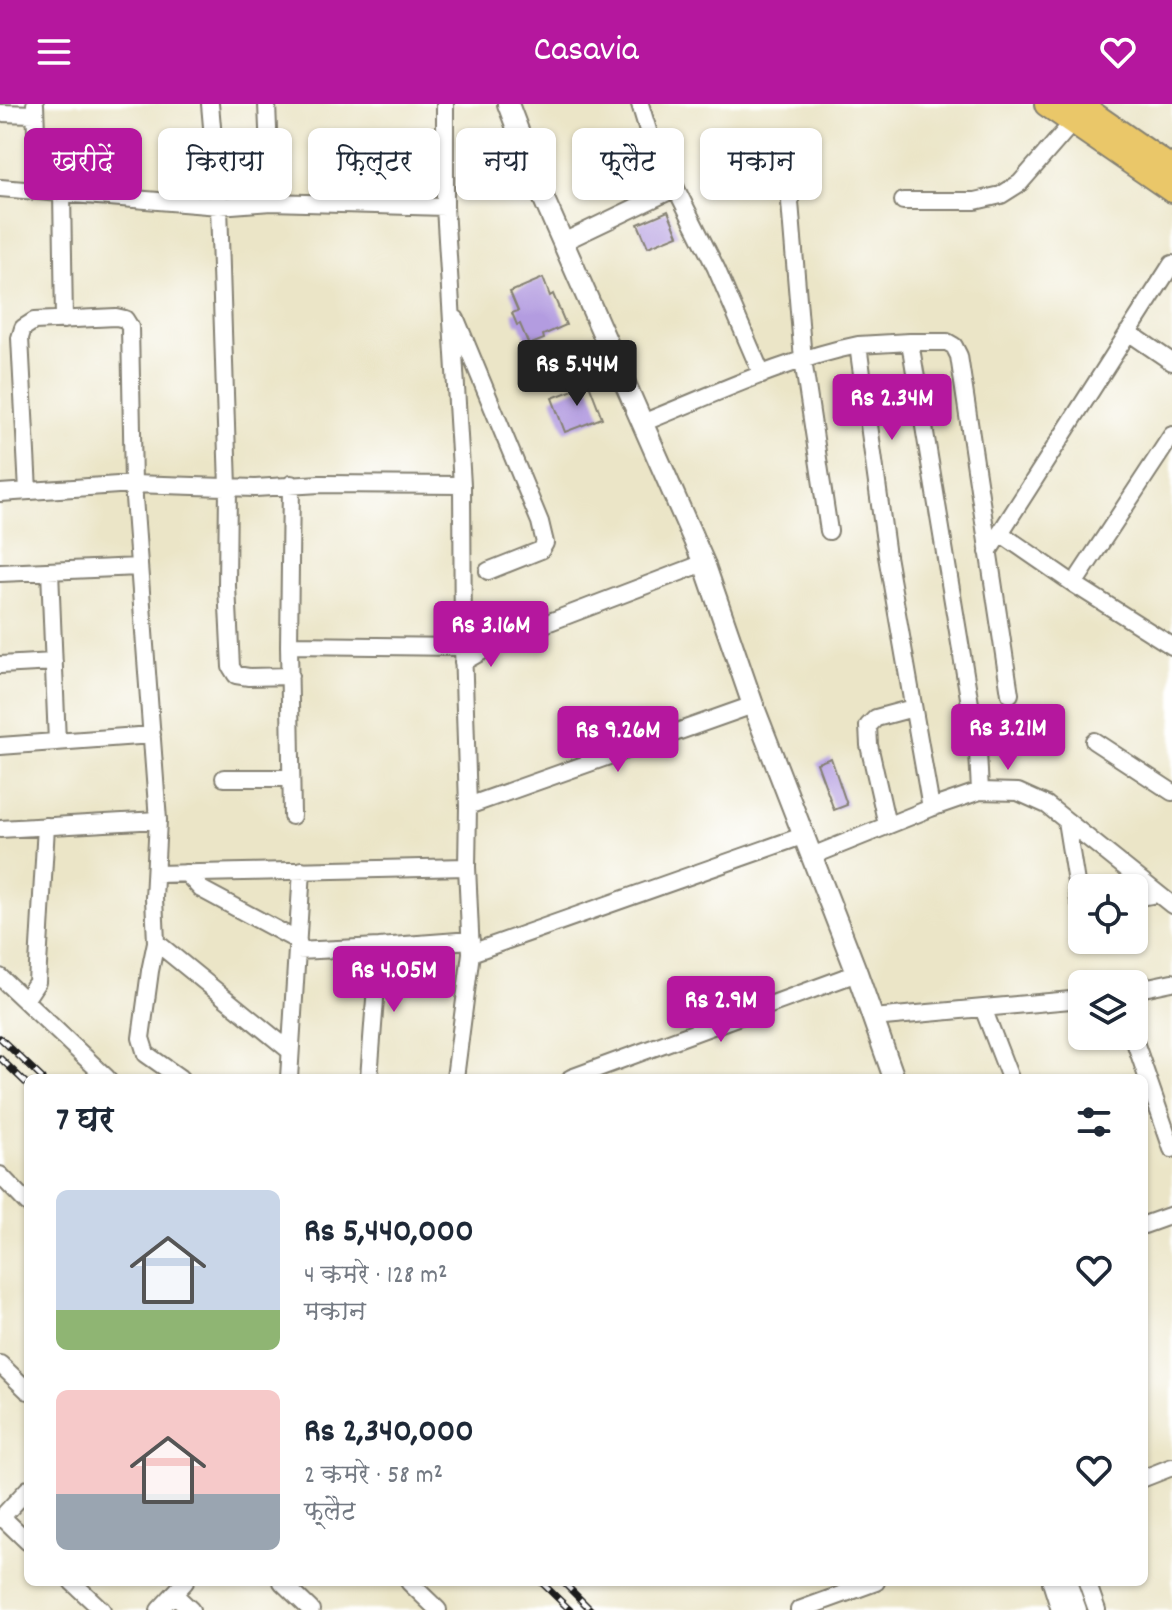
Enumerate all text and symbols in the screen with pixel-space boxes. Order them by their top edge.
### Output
text: Casavia [533,26,639,78]
icon: menu [32,30,76,74]
icon: heart [1096,30,1140,74]
chip: खरीदें [24,128,142,200]
chip: किराया [158,128,292,200]
chip: फ़िल्टर [308,128,440,200]
chip: नया [456,128,556,200]
chip: फ़्लैट [572,128,684,200]
chip: मकान [700,128,822,200]
pin: Rs 5.44M [494,340,660,408]
text: Rs 5.44M [536,347,618,384]
pin: Rs 2.34M [809,374,975,442]
text: Rs 2.34M [851,381,933,418]
pin: Rs 3.16M [408,601,574,669]
text: Rs 3.16M [451,608,531,645]
pin: Rs 3.21M [925,704,1091,772]
pin: Rs 9.26M [535,706,701,774]
text: Rs 3.21M [969,711,1047,748]
text: Rs 9.26M [575,713,661,750]
map controls [1068,874,1148,1050]
button: locate [1068,874,1148,954]
pin: Rs 4.05M [311,946,477,1014]
text: Rs 4.05M [351,953,437,990]
button: layers [1068,970,1148,1050]
pin: Rs 2.9M [647,976,795,1044]
text: Rs 2.9M [685,983,757,1020]
text: 7 घर [56,1098,113,1147]
icon: filters [1072,1100,1116,1144]
text: Rs 5,440,000 [304,1209,474,1258]
icon: home [120,1222,216,1318]
icon: heart [1072,1248,1116,1292]
text: 4 कमरे · 128 m² [304,1258,447,1295]
text: मकान [304,1295,366,1332]
text: Rs 2,340,000 [304,1409,474,1458]
icon: home [120,1422,216,1518]
icon: heart [1072,1448,1116,1492]
text: 2 कमरे · 58 m² [304,1458,443,1495]
text: फ़्लैट [304,1495,356,1532]

